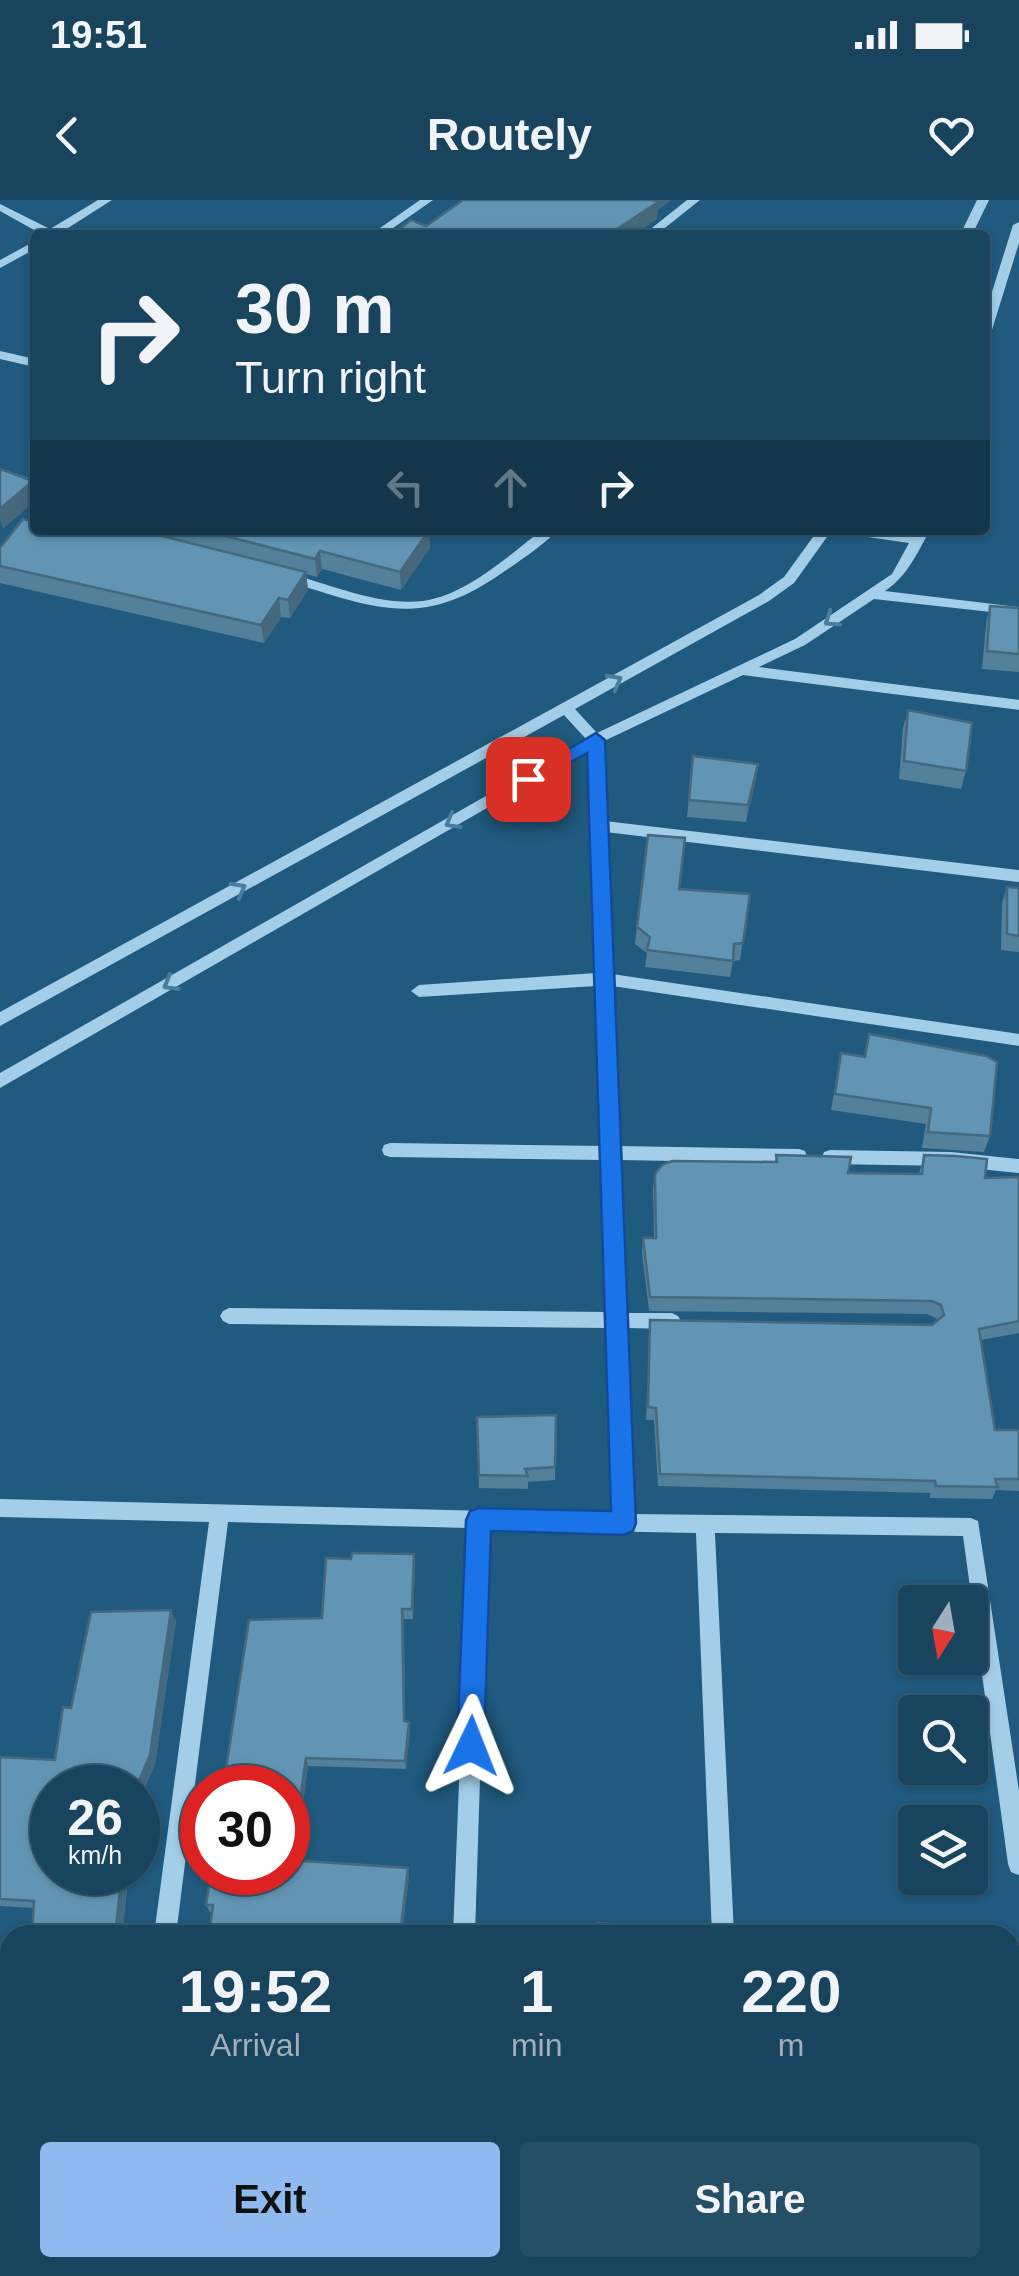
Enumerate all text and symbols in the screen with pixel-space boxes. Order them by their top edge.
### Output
text: 19:51 [50,14,147,56]
icon: back [40,108,95,163]
icon: heart [924,108,979,163]
text: Routely [427,109,592,160]
icon: right [70,270,200,400]
text: 30 m [235,270,395,348]
text: Turn right [235,352,426,403]
icon: left [378,460,433,515]
icon: ahead [483,460,538,515]
icon: right [588,460,643,515]
one-way arrow [824,608,842,627]
one-way arrow [604,673,622,693]
pin [486,737,571,822]
icon: arrive [501,752,556,807]
one-way arrow [445,810,463,829]
one-way arrow [228,881,246,901]
one-way arrow [163,972,181,991]
north arrow [898,1585,988,1675]
map controls [898,1585,988,1895]
position arrow [419,1694,523,1798]
button: search [898,1695,988,1785]
speed limit sign: 30 [180,1765,310,1895]
text: 26 [67,1790,123,1846]
button: layers [898,1805,988,1895]
text: km/h [68,1841,122,1869]
text: 19:52 [179,1958,332,2025]
text: 1 [520,1958,553,2025]
text: 220 [741,1958,841,2025]
text: Arrival [210,2027,301,2063]
text: min [511,2027,562,2063]
text: m [778,2027,805,2063]
button: Exit [40,2142,500,2257]
button: Share [520,2142,980,2257]

